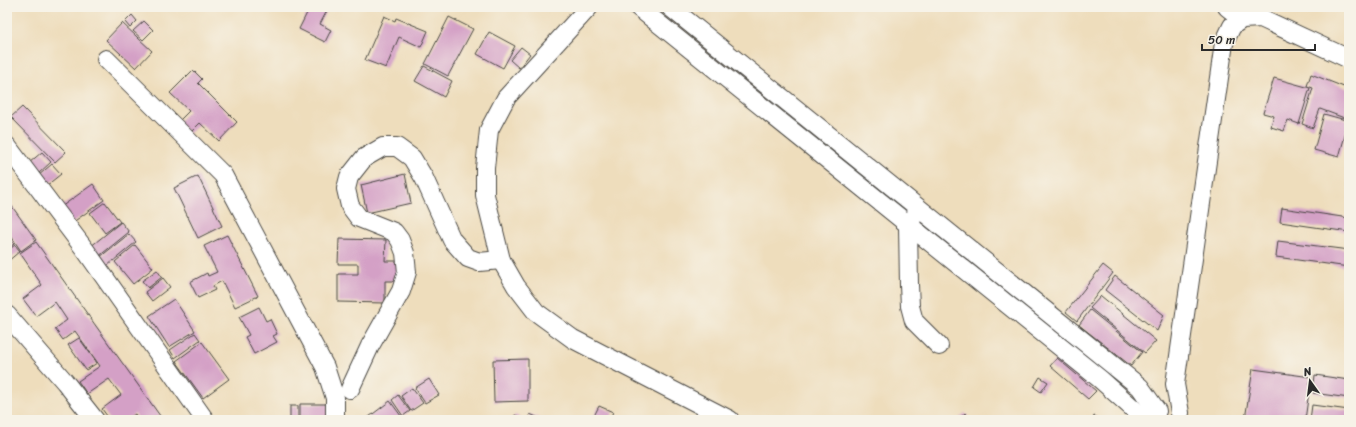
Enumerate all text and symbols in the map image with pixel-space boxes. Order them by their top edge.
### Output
scale bar [1202,26,1315,52]
text: 50 m [1208,29,1235,51]
north arrow [1290,361,1330,401]
text: N [1301,362,1314,382]

